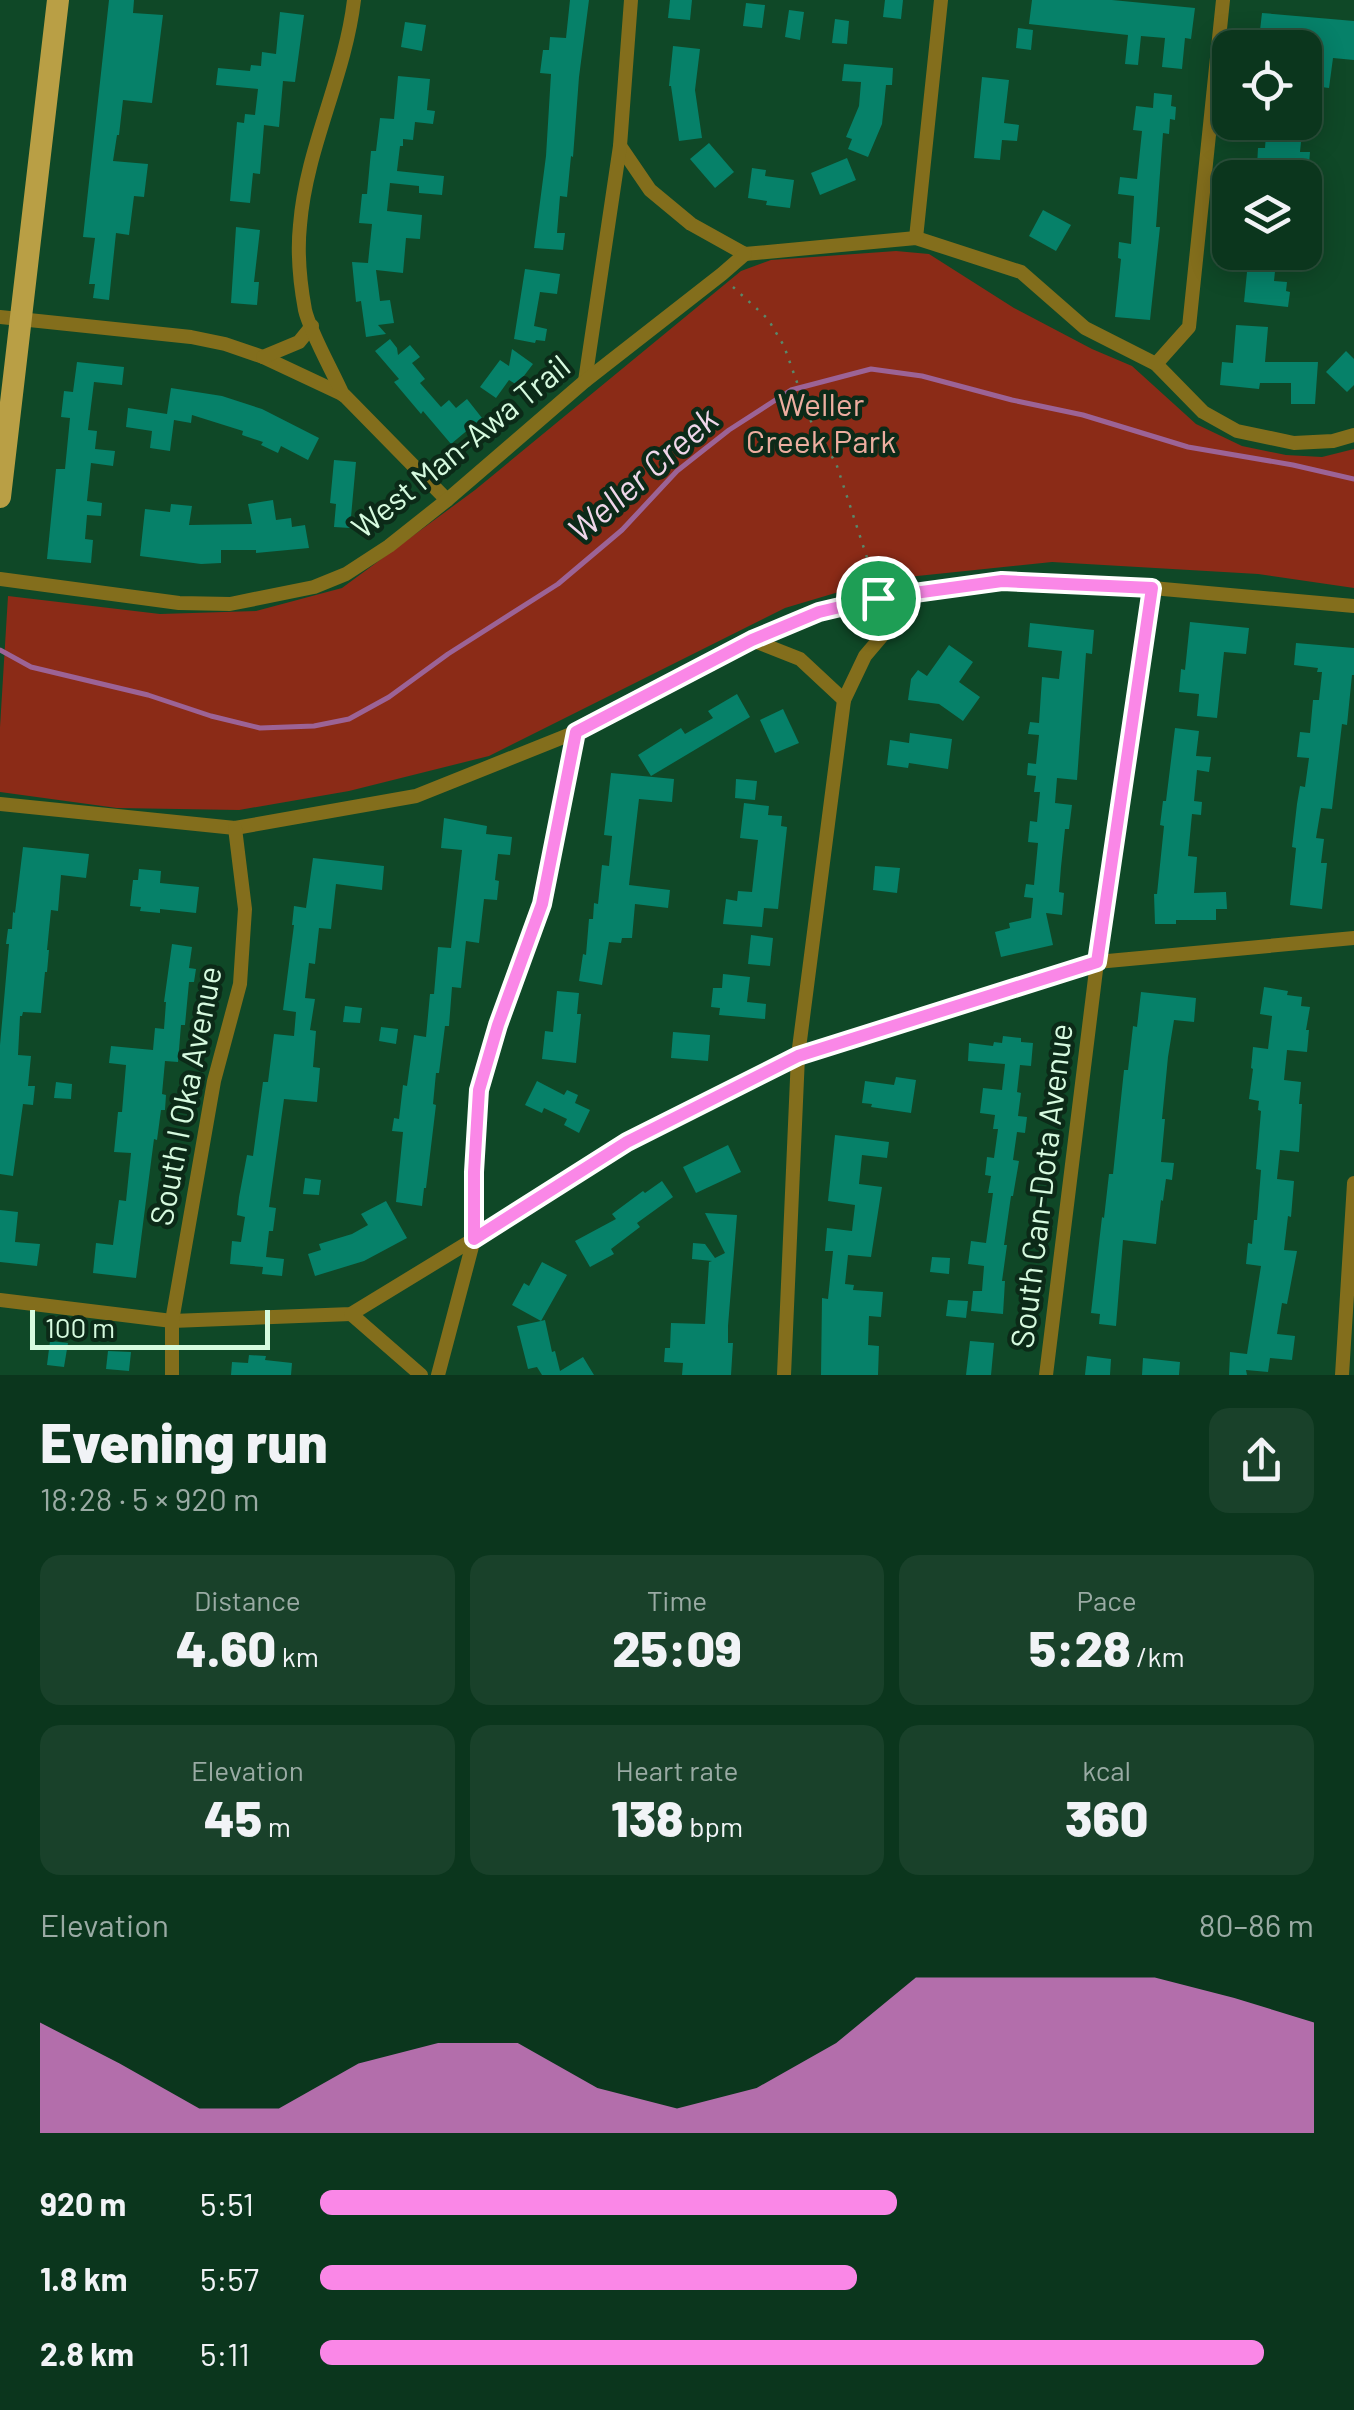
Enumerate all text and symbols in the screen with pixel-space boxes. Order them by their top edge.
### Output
map controls [1212,30,1322,270]
button: locate [1212,30,1322,140]
button: layers [1212,160,1322,270]
street label: West Man-Awa Trail [343,346,576,545]
park label: Weller Creek Park [746,384,896,459]
water label: Weller Creek [558,397,725,550]
pin [836,556,921,641]
icon: arrive [851,571,906,626]
street label: South I Oka Avenue [140,963,228,1229]
street label: South Can-Dota Avenue [1001,1021,1079,1350]
scale bar [30,1305,270,1350]
text: 100 m [45,1310,115,1344]
text: Evening run [40,1408,328,1474]
button: share [1209,1408,1314,1513]
text: 18:28 · 5 × 920 m [40,1479,260,1517]
text: Distance [194,1583,301,1617]
text: Time [647,1583,707,1617]
text: Pace [1077,1583,1137,1617]
text: 4.60 [176,1617,276,1677]
text: 25:09 [612,1617,742,1677]
text: 5:28 [1029,1617,1131,1677]
text: km [276,1639,319,1673]
text: /km [1131,1639,1185,1673]
text: Elevation [191,1753,304,1787]
text: Heart rate [616,1753,738,1787]
text: kcal [1082,1753,1131,1787]
text: 45 [204,1787,262,1847]
text: 138 [611,1787,684,1847]
text: 360 [1065,1787,1148,1847]
text: m [262,1809,291,1843]
text: bpm [684,1809,743,1843]
text: Elevation [40,1905,169,1943]
text: 80–86 m [1199,1905,1314,1943]
text: 920 m [40,2184,126,2222]
text: 5:51 [200,2184,254,2222]
text: 1.8 km [40,2259,127,2297]
text: 5:57 [200,2259,259,2297]
text: 2.8 km [40,2334,134,2372]
text: 5:11 [200,2334,250,2372]

